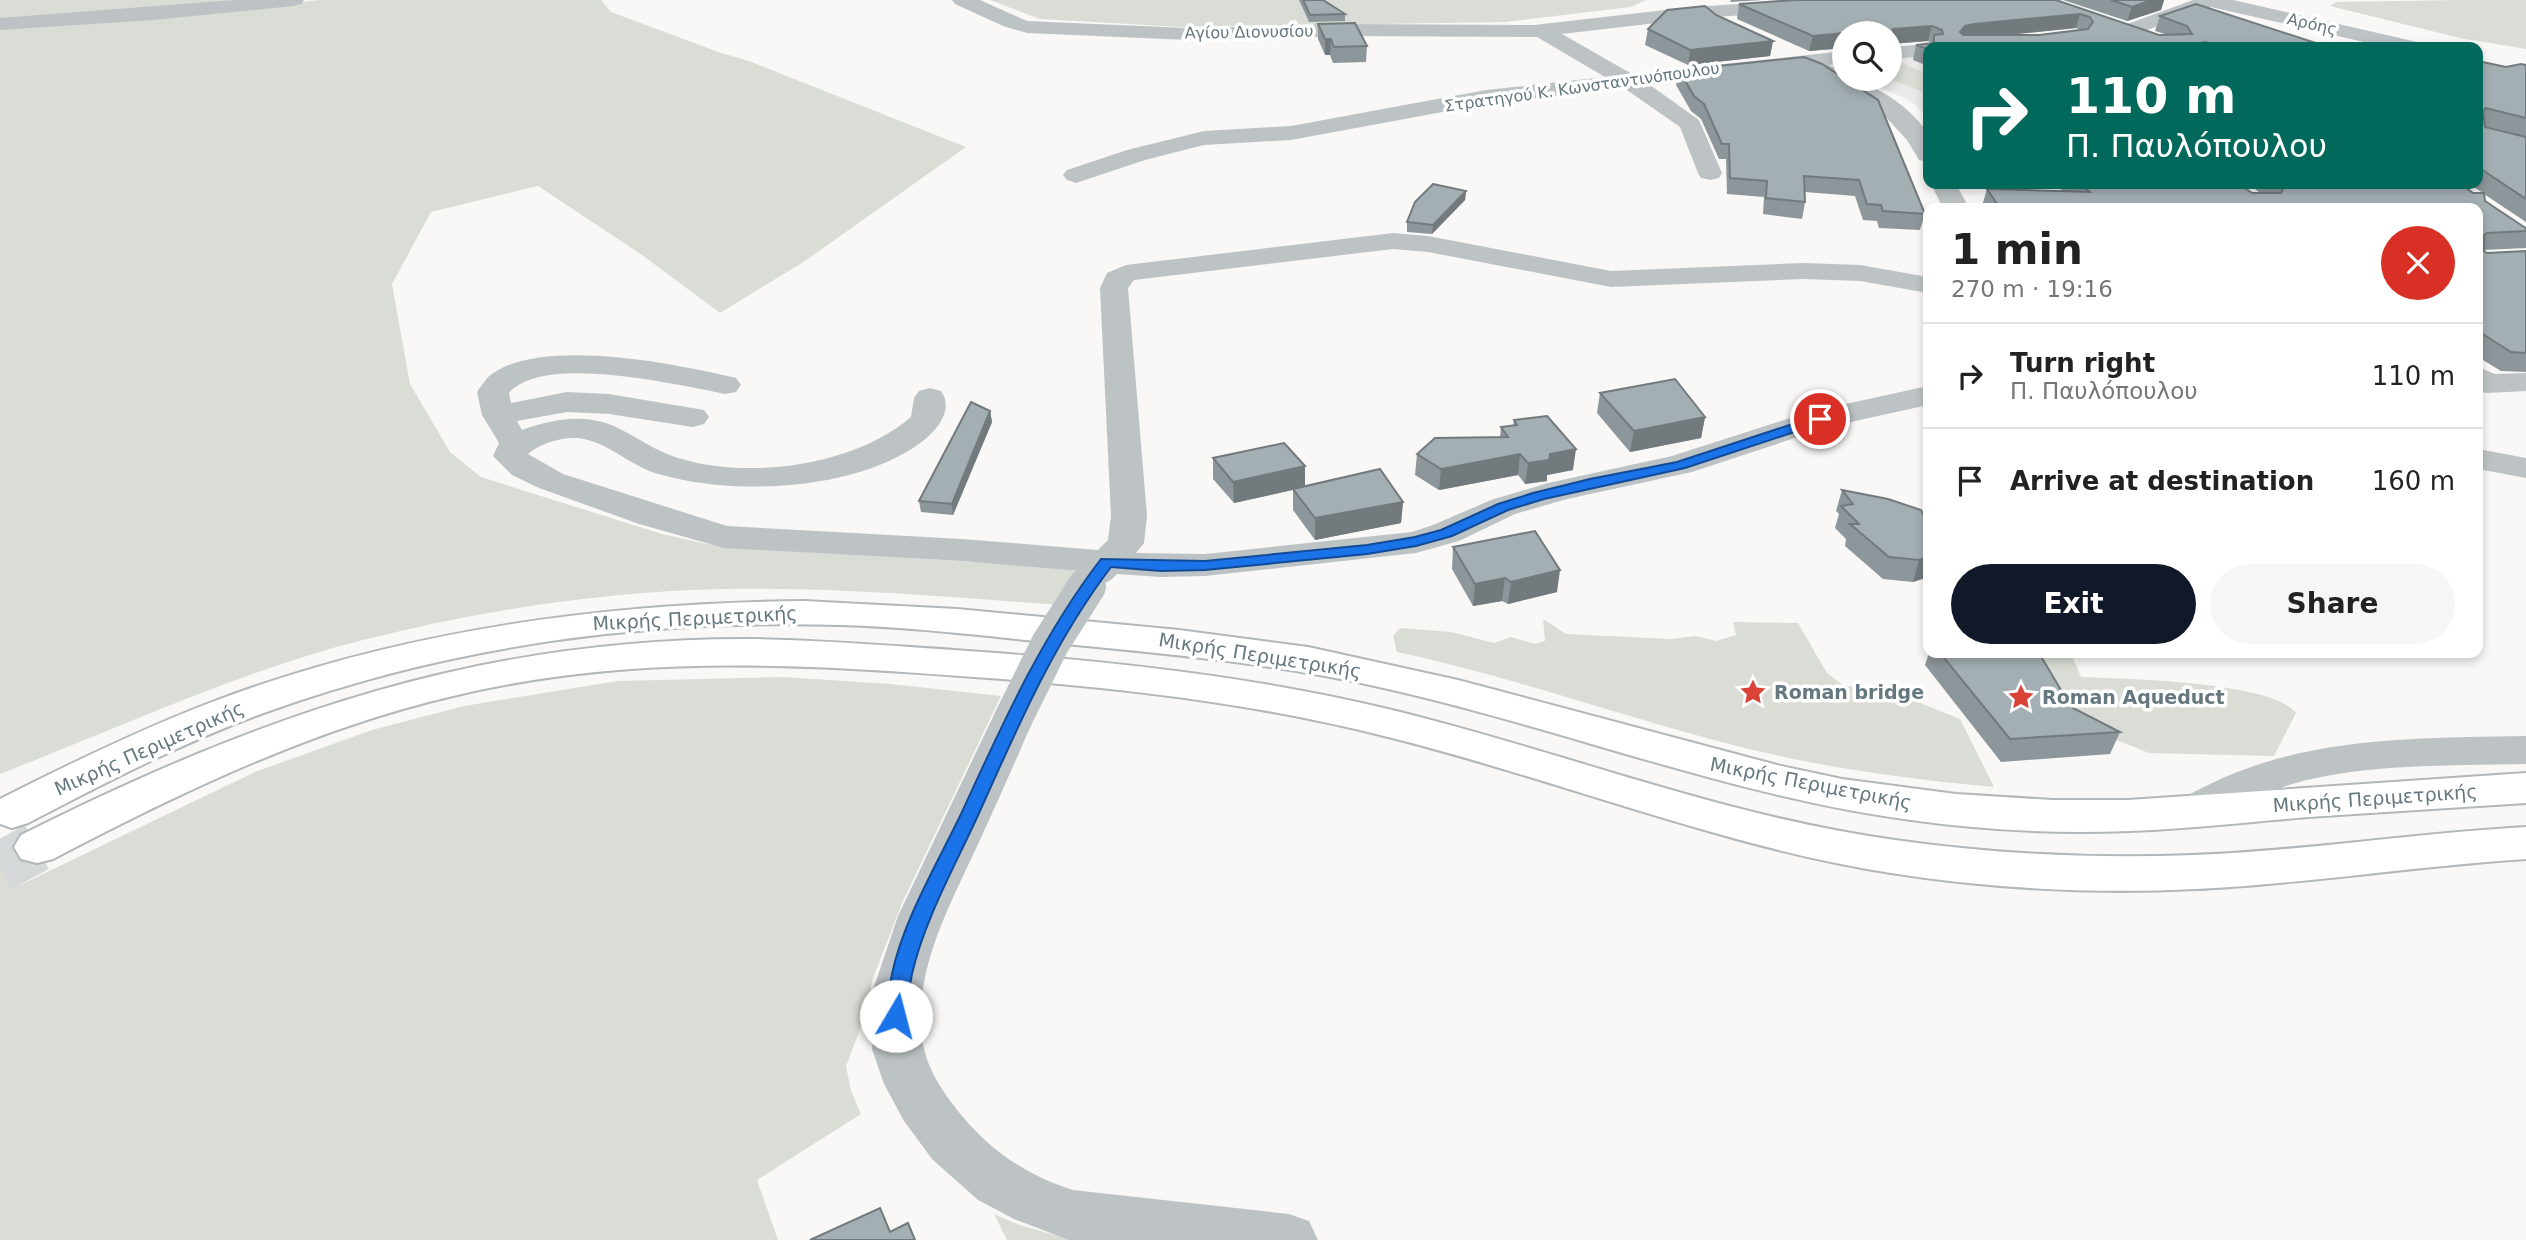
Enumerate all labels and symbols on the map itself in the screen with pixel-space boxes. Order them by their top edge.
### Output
street label: Αρόης [2285,9,2339,39]
street label: Αγίου Διονυσίου [1184,21,1314,43]
street label: Στρατηγού Κ. Κωνσταντινόπουλου [1443,58,1721,116]
pin [1790,389,1850,449]
street label: Μικρής Περιμετρικής [592,602,798,634]
street label: Μικρής Περιμετρικής [1157,628,1363,682]
place icon: Roman bridge [1738,677,1768,707]
place label: Roman bridge [1774,681,1924,703]
place icon: Roman Aqueduct [2006,682,2036,712]
place label: Roman Aqueduct [2042,686,2225,708]
street label: Μικρής Περιμετρικής [51,696,247,800]
street label: Μικρής Περιμετρικής [1708,753,1914,813]
street label: Μικρής Περιμετρικής [2272,780,2478,816]
position arrow [859,979,933,1053]

